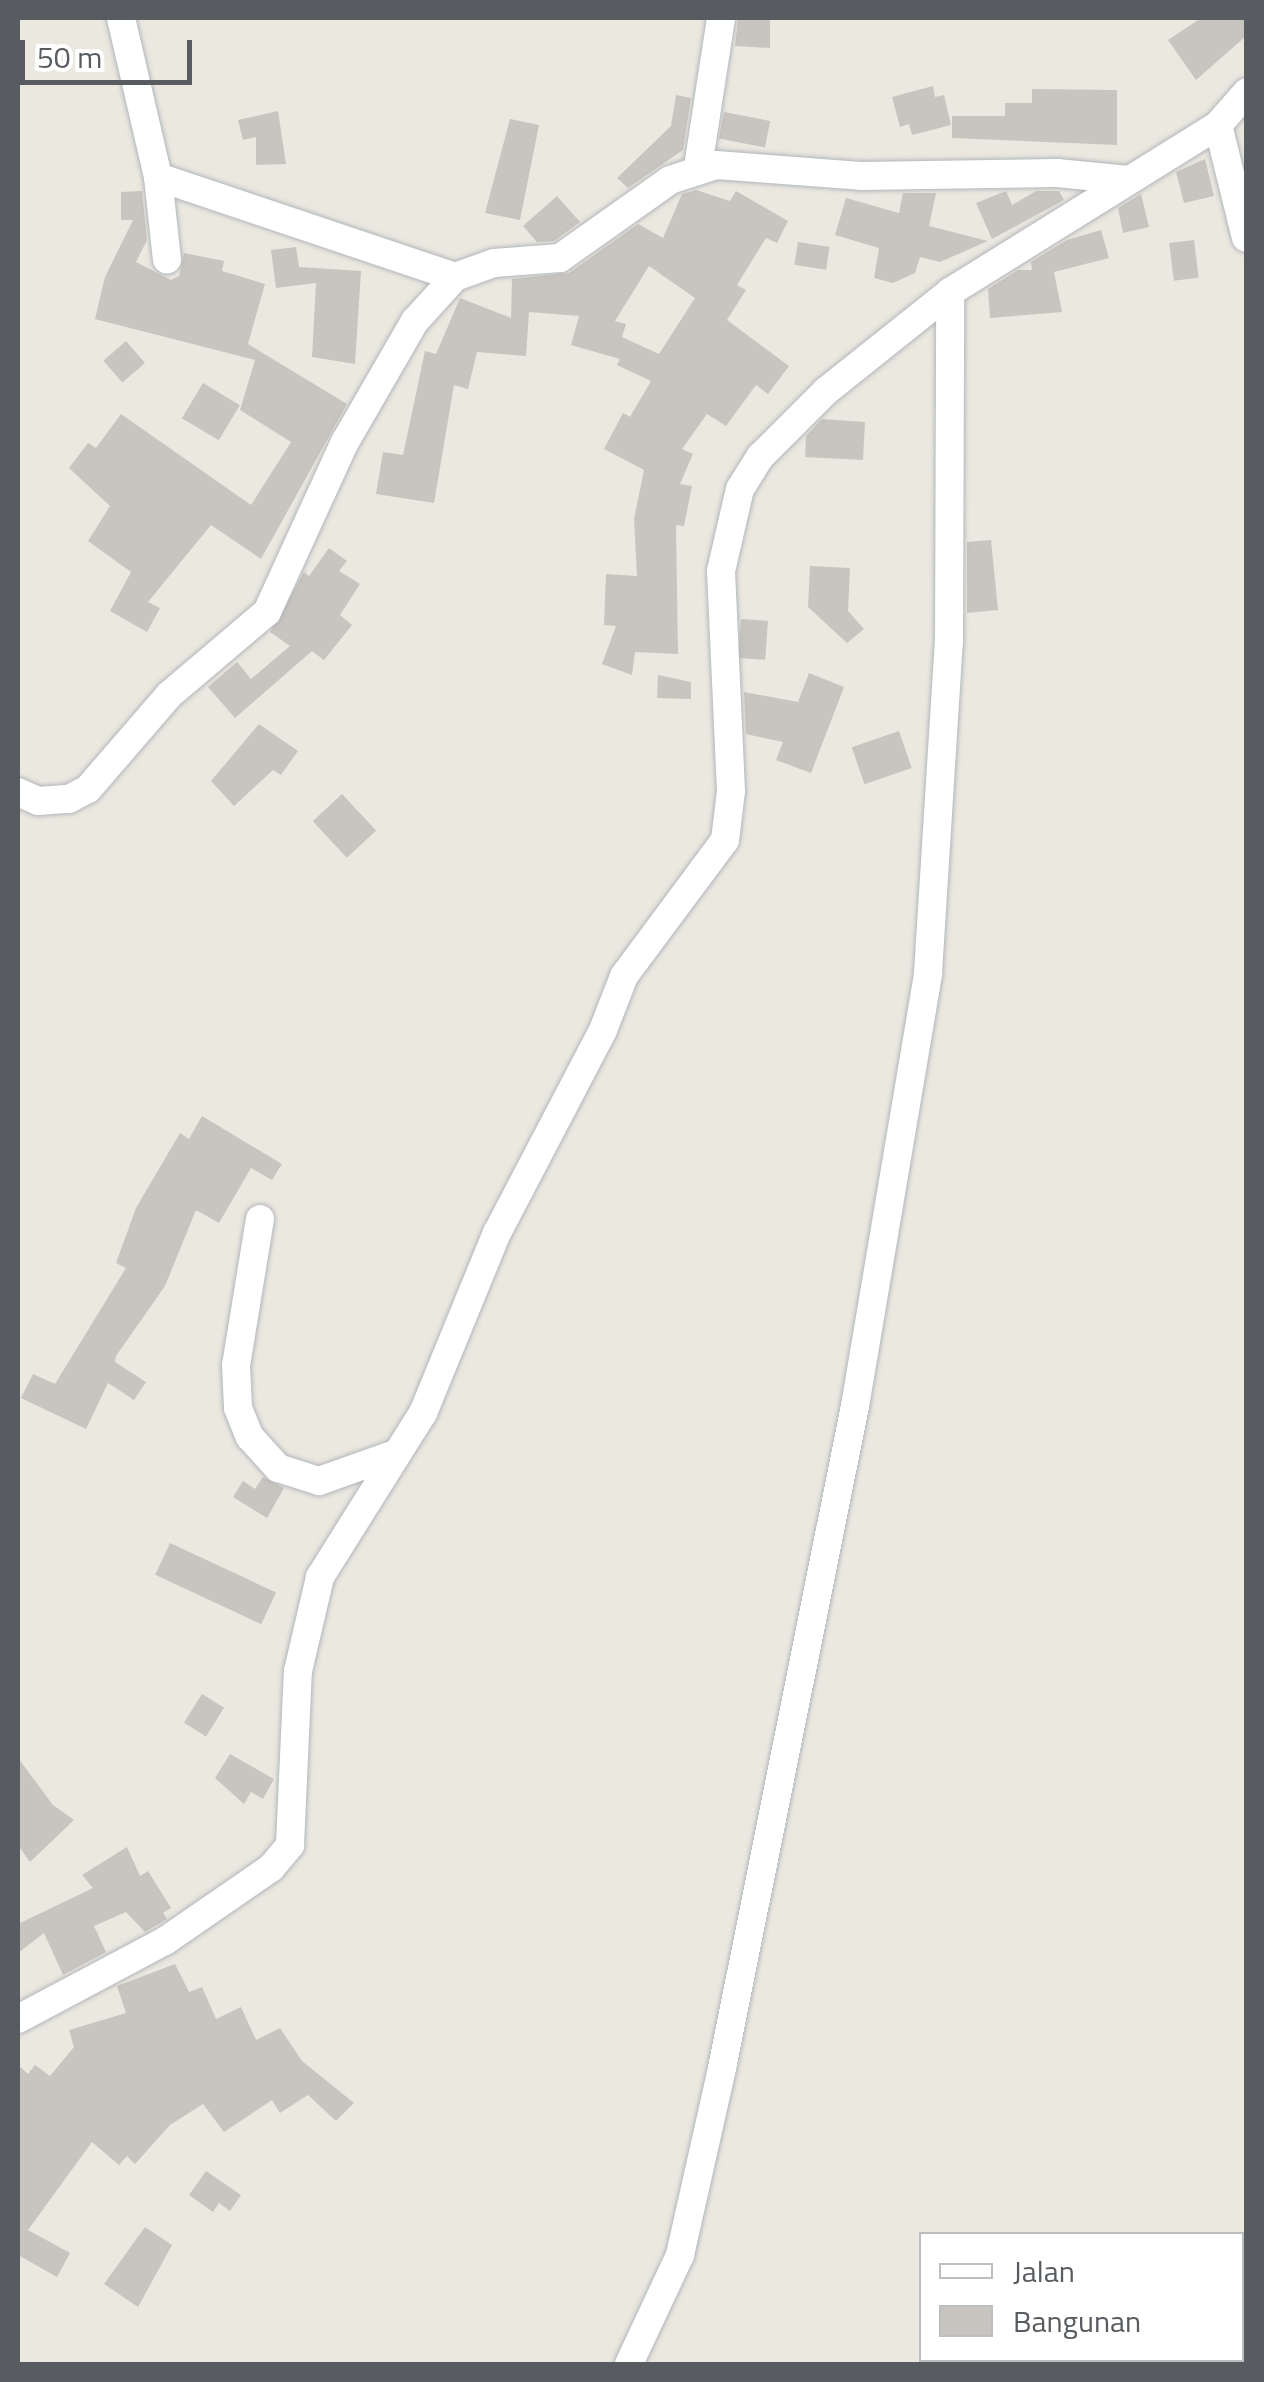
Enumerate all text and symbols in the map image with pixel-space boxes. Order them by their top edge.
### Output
scale bar [25,20,198,82]
text: 50 m [37,34,102,80]
legend [919,2232,1244,2362]
text: Jalan [1013,2248,1075,2294]
text: Bangunan [1013,2298,1141,2344]

